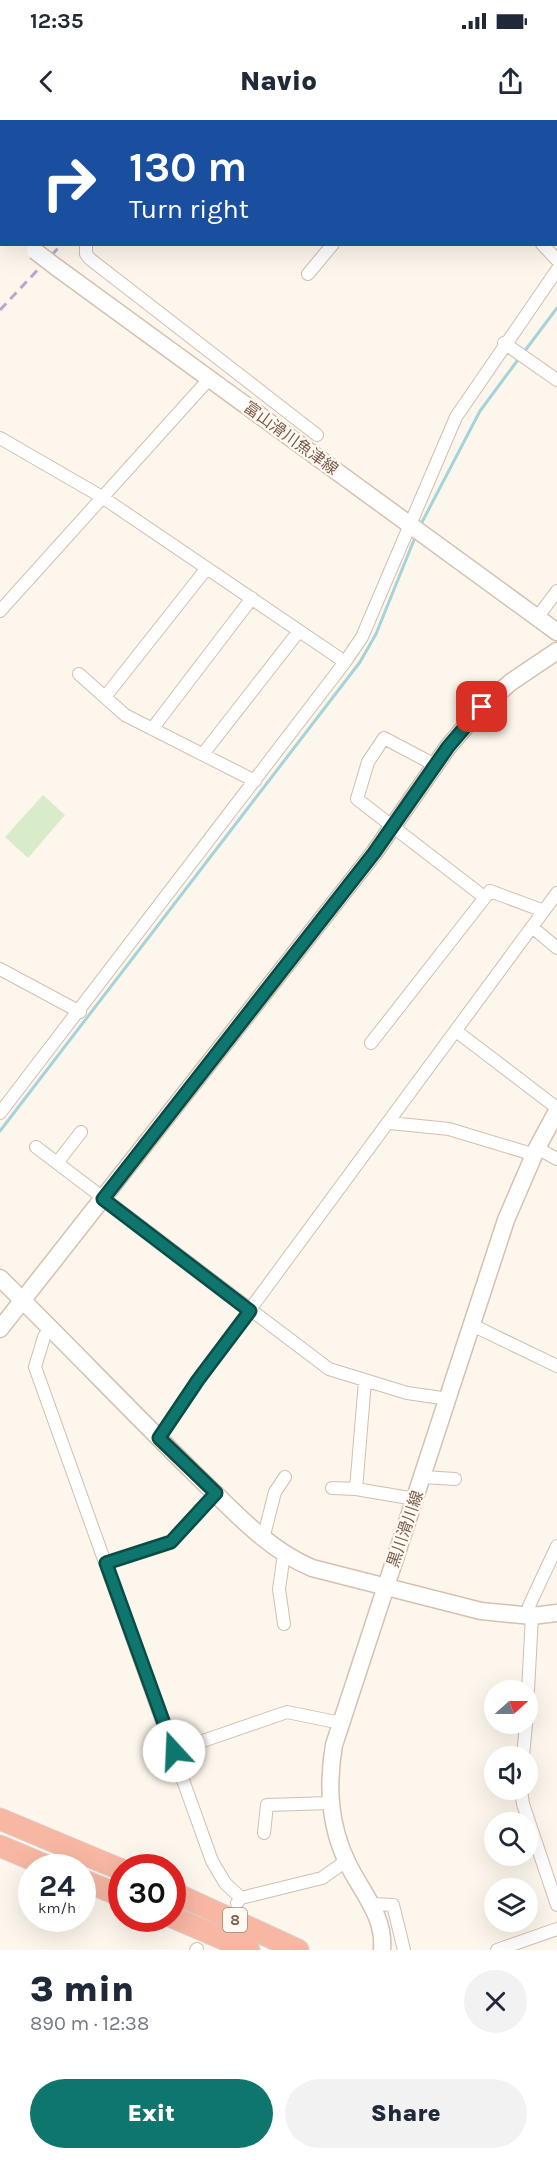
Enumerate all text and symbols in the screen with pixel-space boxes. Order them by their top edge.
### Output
text: 12:35 [30,8,84,34]
icon: back [30,65,63,98]
text: Navio [240,65,317,97]
icon: share [494,65,527,98]
text: 130 m [129,142,247,192]
icon: right [30,144,108,222]
text: Turn right [129,193,249,225]
street label: 富山滑川魚津線 [240,397,342,479]
pin [456,681,507,732]
icon: arrive [465,690,498,723]
street label: 黒川滑川線 [383,1488,427,1570]
north arrow [484,1680,538,1734]
map controls [484,1680,538,1932]
position arrow [142,1719,206,1783]
button: sound [484,1746,538,1800]
button: search [484,1812,538,1866]
speed limit sign: 30 [108,1854,186,1932]
text: 24 [39,1868,75,1904]
button: layers [484,1878,538,1932]
text: km/h [38,1899,76,1917]
road number: 8 [223,1908,247,1932]
text: 3 min [30,1968,134,2010]
button: close [464,1970,527,2033]
text: 890 m · 12:38 [30,2012,149,2035]
button: Exit [30,2079,273,2148]
button: Share [285,2079,527,2148]

